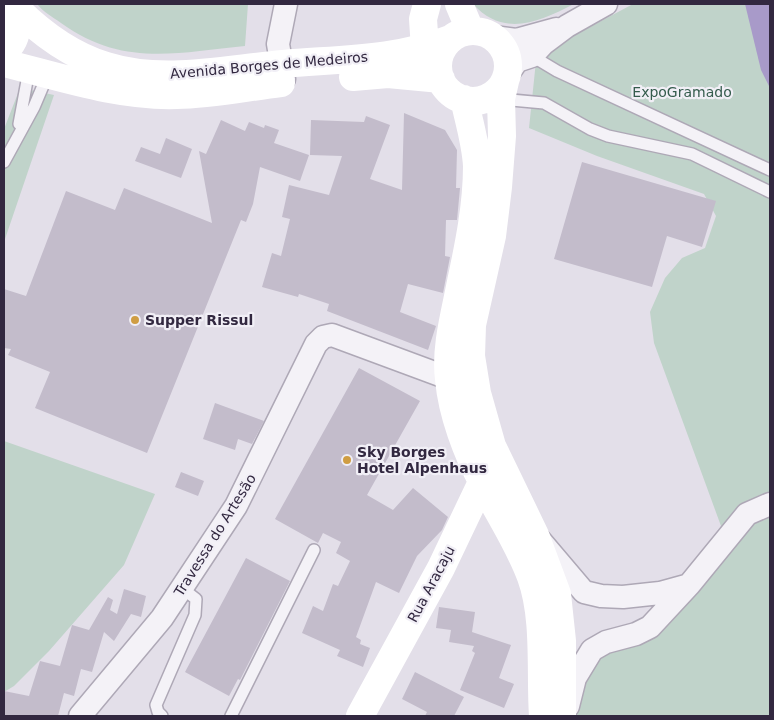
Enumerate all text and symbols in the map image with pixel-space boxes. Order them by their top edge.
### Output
street label: Avenida Borges de Medeiros [169,48,369,82]
park label: ExpoGramado [632,84,732,100]
place label: Supper Rissul [145,312,253,328]
marker: Supper Rissul [129,314,141,326]
place label: Sky Borges Hotel Alpenhaus [357,444,487,476]
marker: Sky Borges Hotel Alpenhaus [341,454,353,466]
street label: Travessa do Artesão [170,471,259,600]
street label: Rua Aracaju [404,543,458,625]

